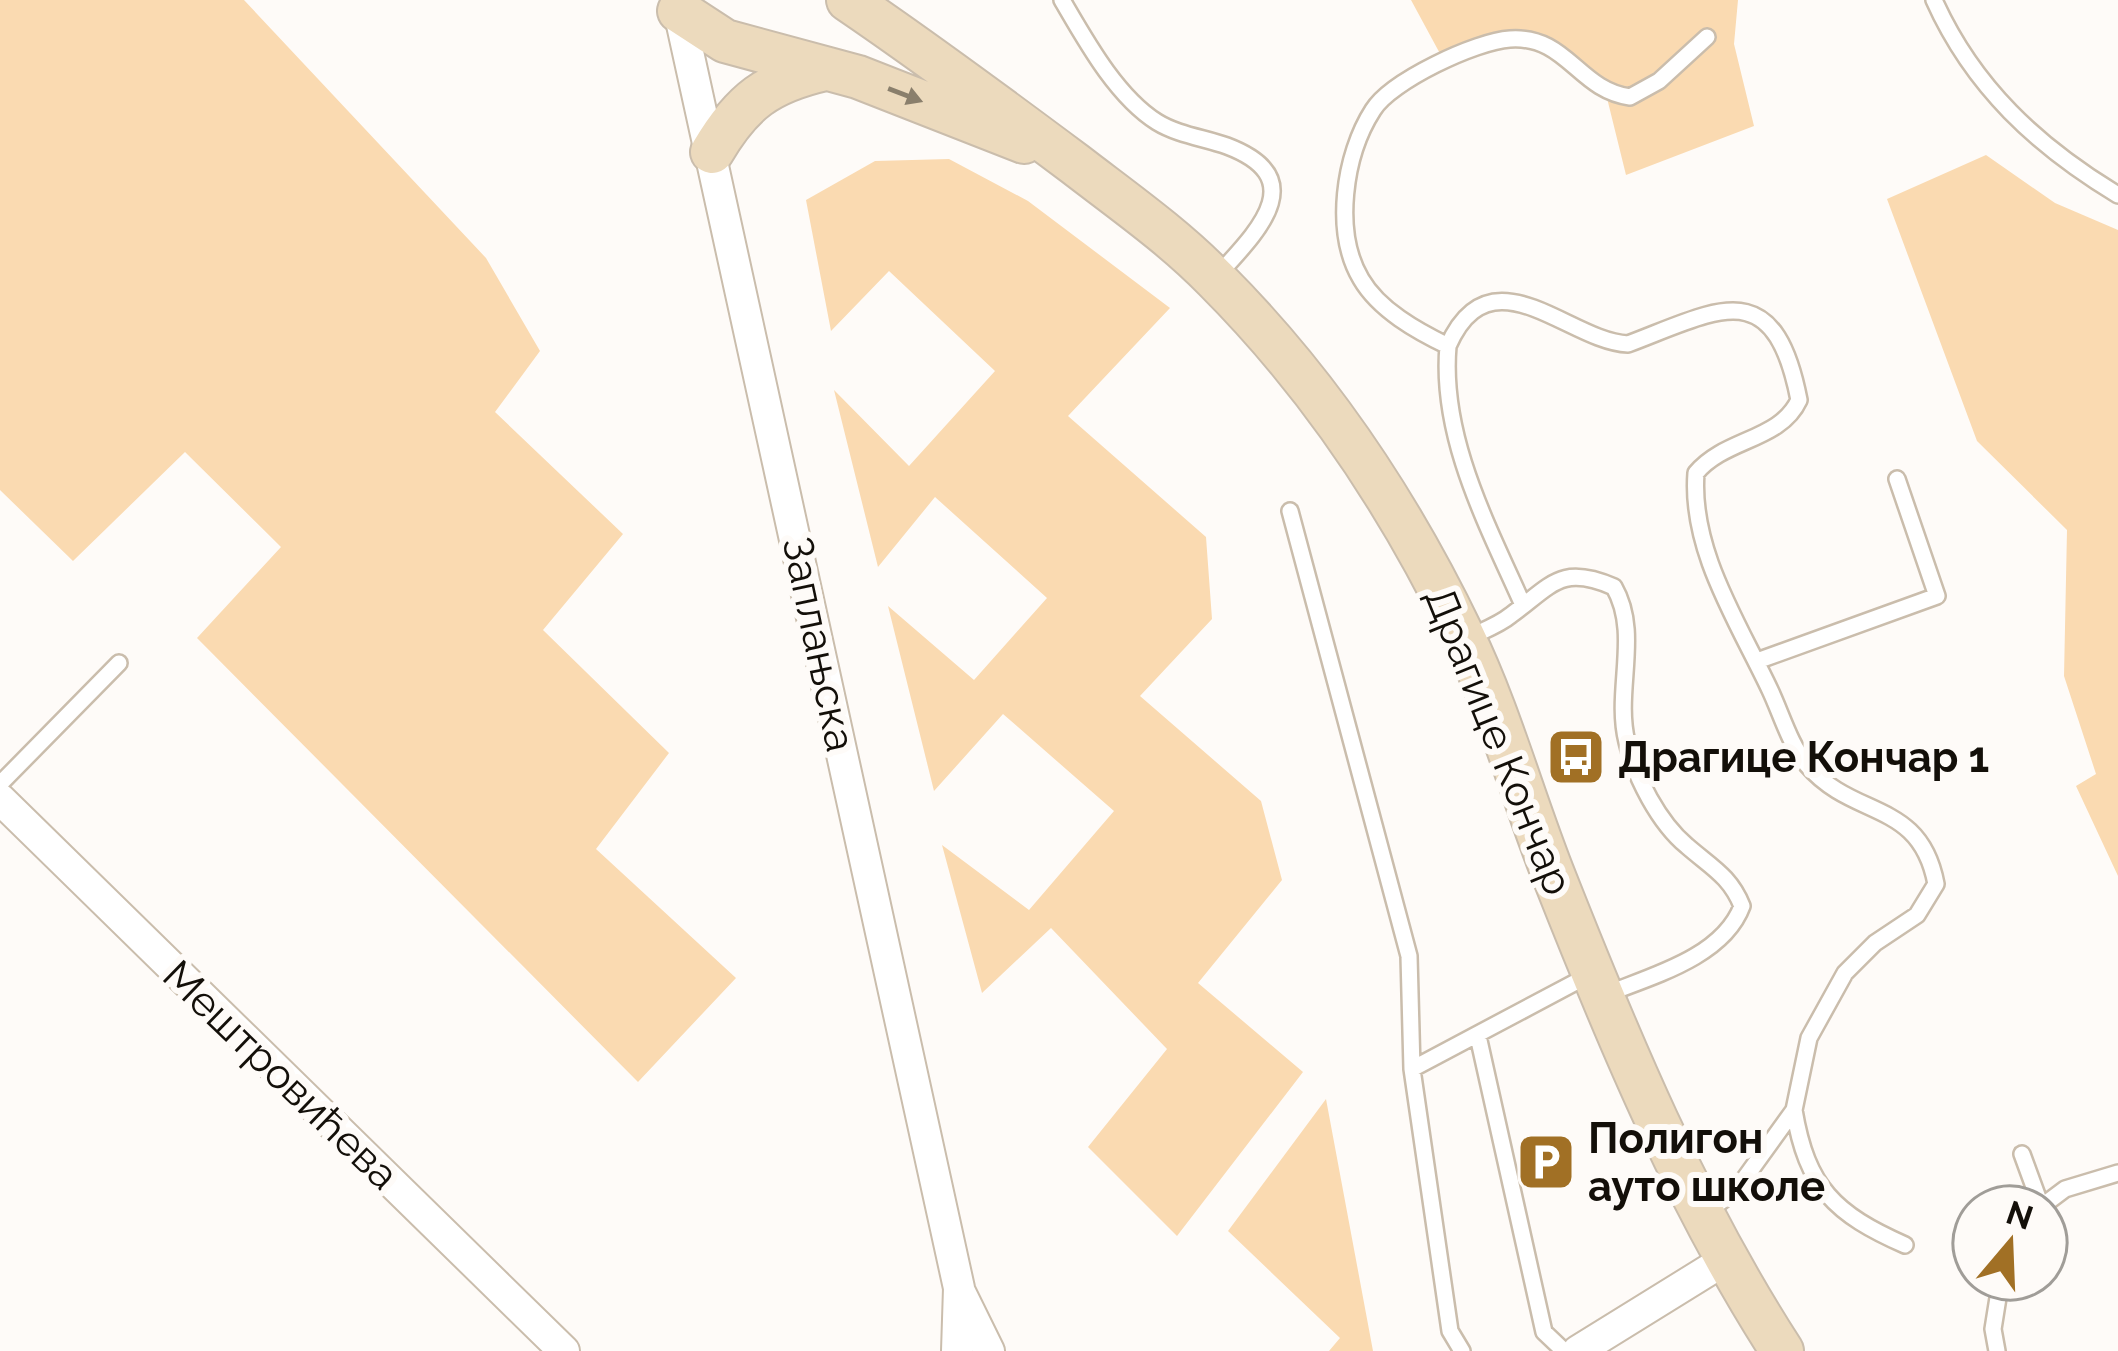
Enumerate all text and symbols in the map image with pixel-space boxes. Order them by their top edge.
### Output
one-way arrow [887,87,923,106]
street label: Заплањска [772,532,866,756]
street label: Драгице Кончар [1415,580,1583,902]
bus stop icon: Драгице Кончар 1 [1545,726,1607,788]
place label: Драгице Кончар 1 [1618,733,1989,782]
street label: Мештровићева [153,951,409,1199]
place label: Полигон ауто школе [1588,1114,1825,1211]
parking icon: Полигон ауто школе [1515,1131,1577,1193]
north arrow [1950,1183,2070,1303]
text: N [2001,1193,2038,1238]

